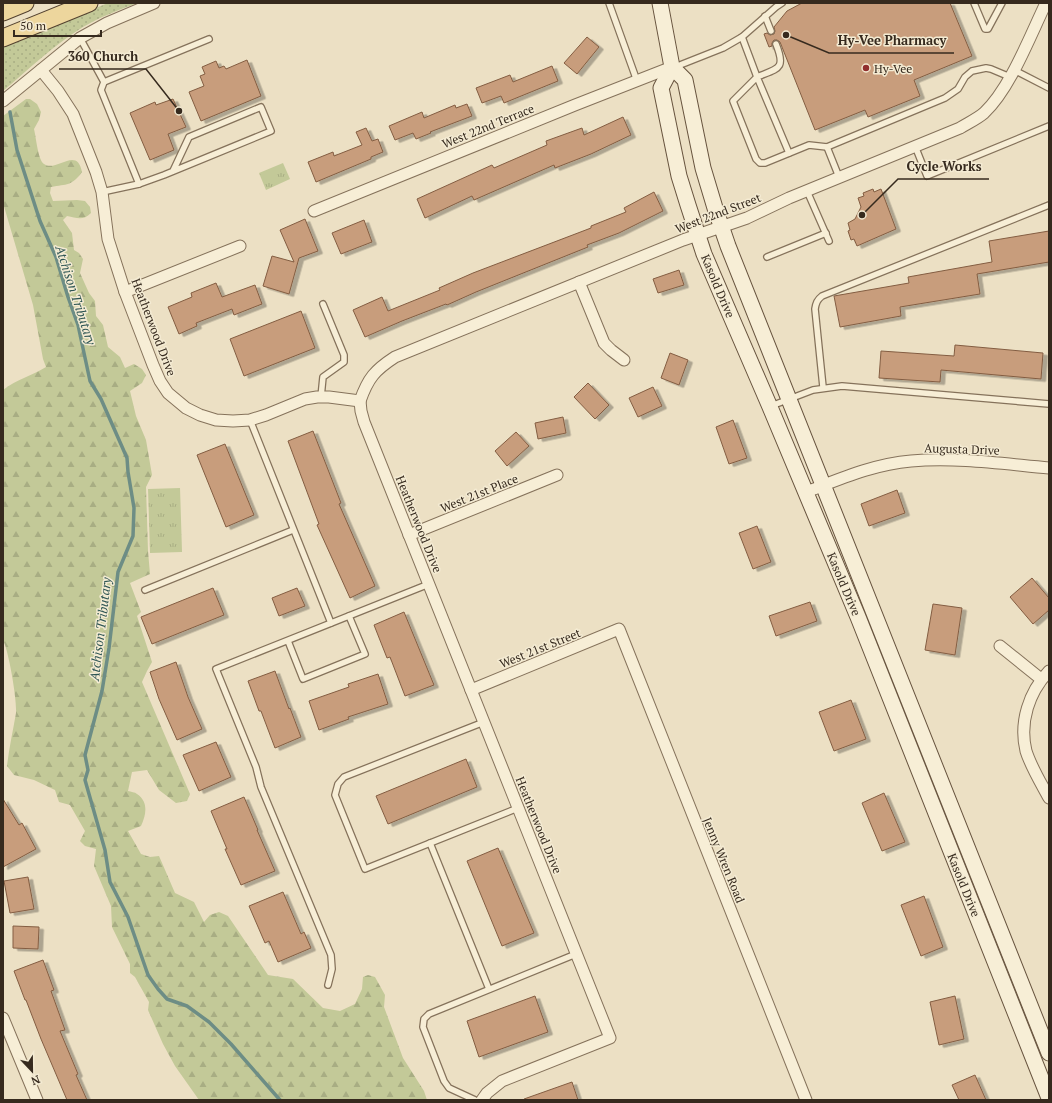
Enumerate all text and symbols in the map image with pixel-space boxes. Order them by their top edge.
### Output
scale bar [14,12,101,38]
text: 50 m [20,18,47,33]
callout: Hy-Vee Pharmacy [829,28,954,53]
text: Hy-Vee Pharmacy [838,31,948,49]
callout: 360 Church [59,44,146,69]
text: 360 Church [68,47,139,65]
place label: Hy-Vee [874,61,912,76]
marker: Hy-Vee [861,63,871,73]
street label: West 22nd Terrace [440,101,536,151]
callout: Cycle Works [898,154,989,179]
text: Cycle Works [906,157,982,175]
street label: West 22nd Street [673,190,763,236]
water label: Atchison Tributary [51,242,101,348]
street label: Kasold Drive [698,252,738,320]
street label: Heatherwood Drive [129,276,179,378]
street label: Augusta Drive [924,440,1000,458]
street label: West 21st Place [438,471,520,515]
street label: Heatherwood Drive [393,473,445,575]
street label: Kasold Drive [824,550,864,618]
water label: Atchison Tributary [85,575,115,683]
street label: West 21st Street [497,625,583,671]
street label: Heatherwood Drive [513,774,565,876]
street label: Jenny Wren Road [700,815,748,905]
street label: Kasold Drive [944,851,984,919]
north arrow [12,1051,52,1091]
text: N [29,1072,42,1089]

